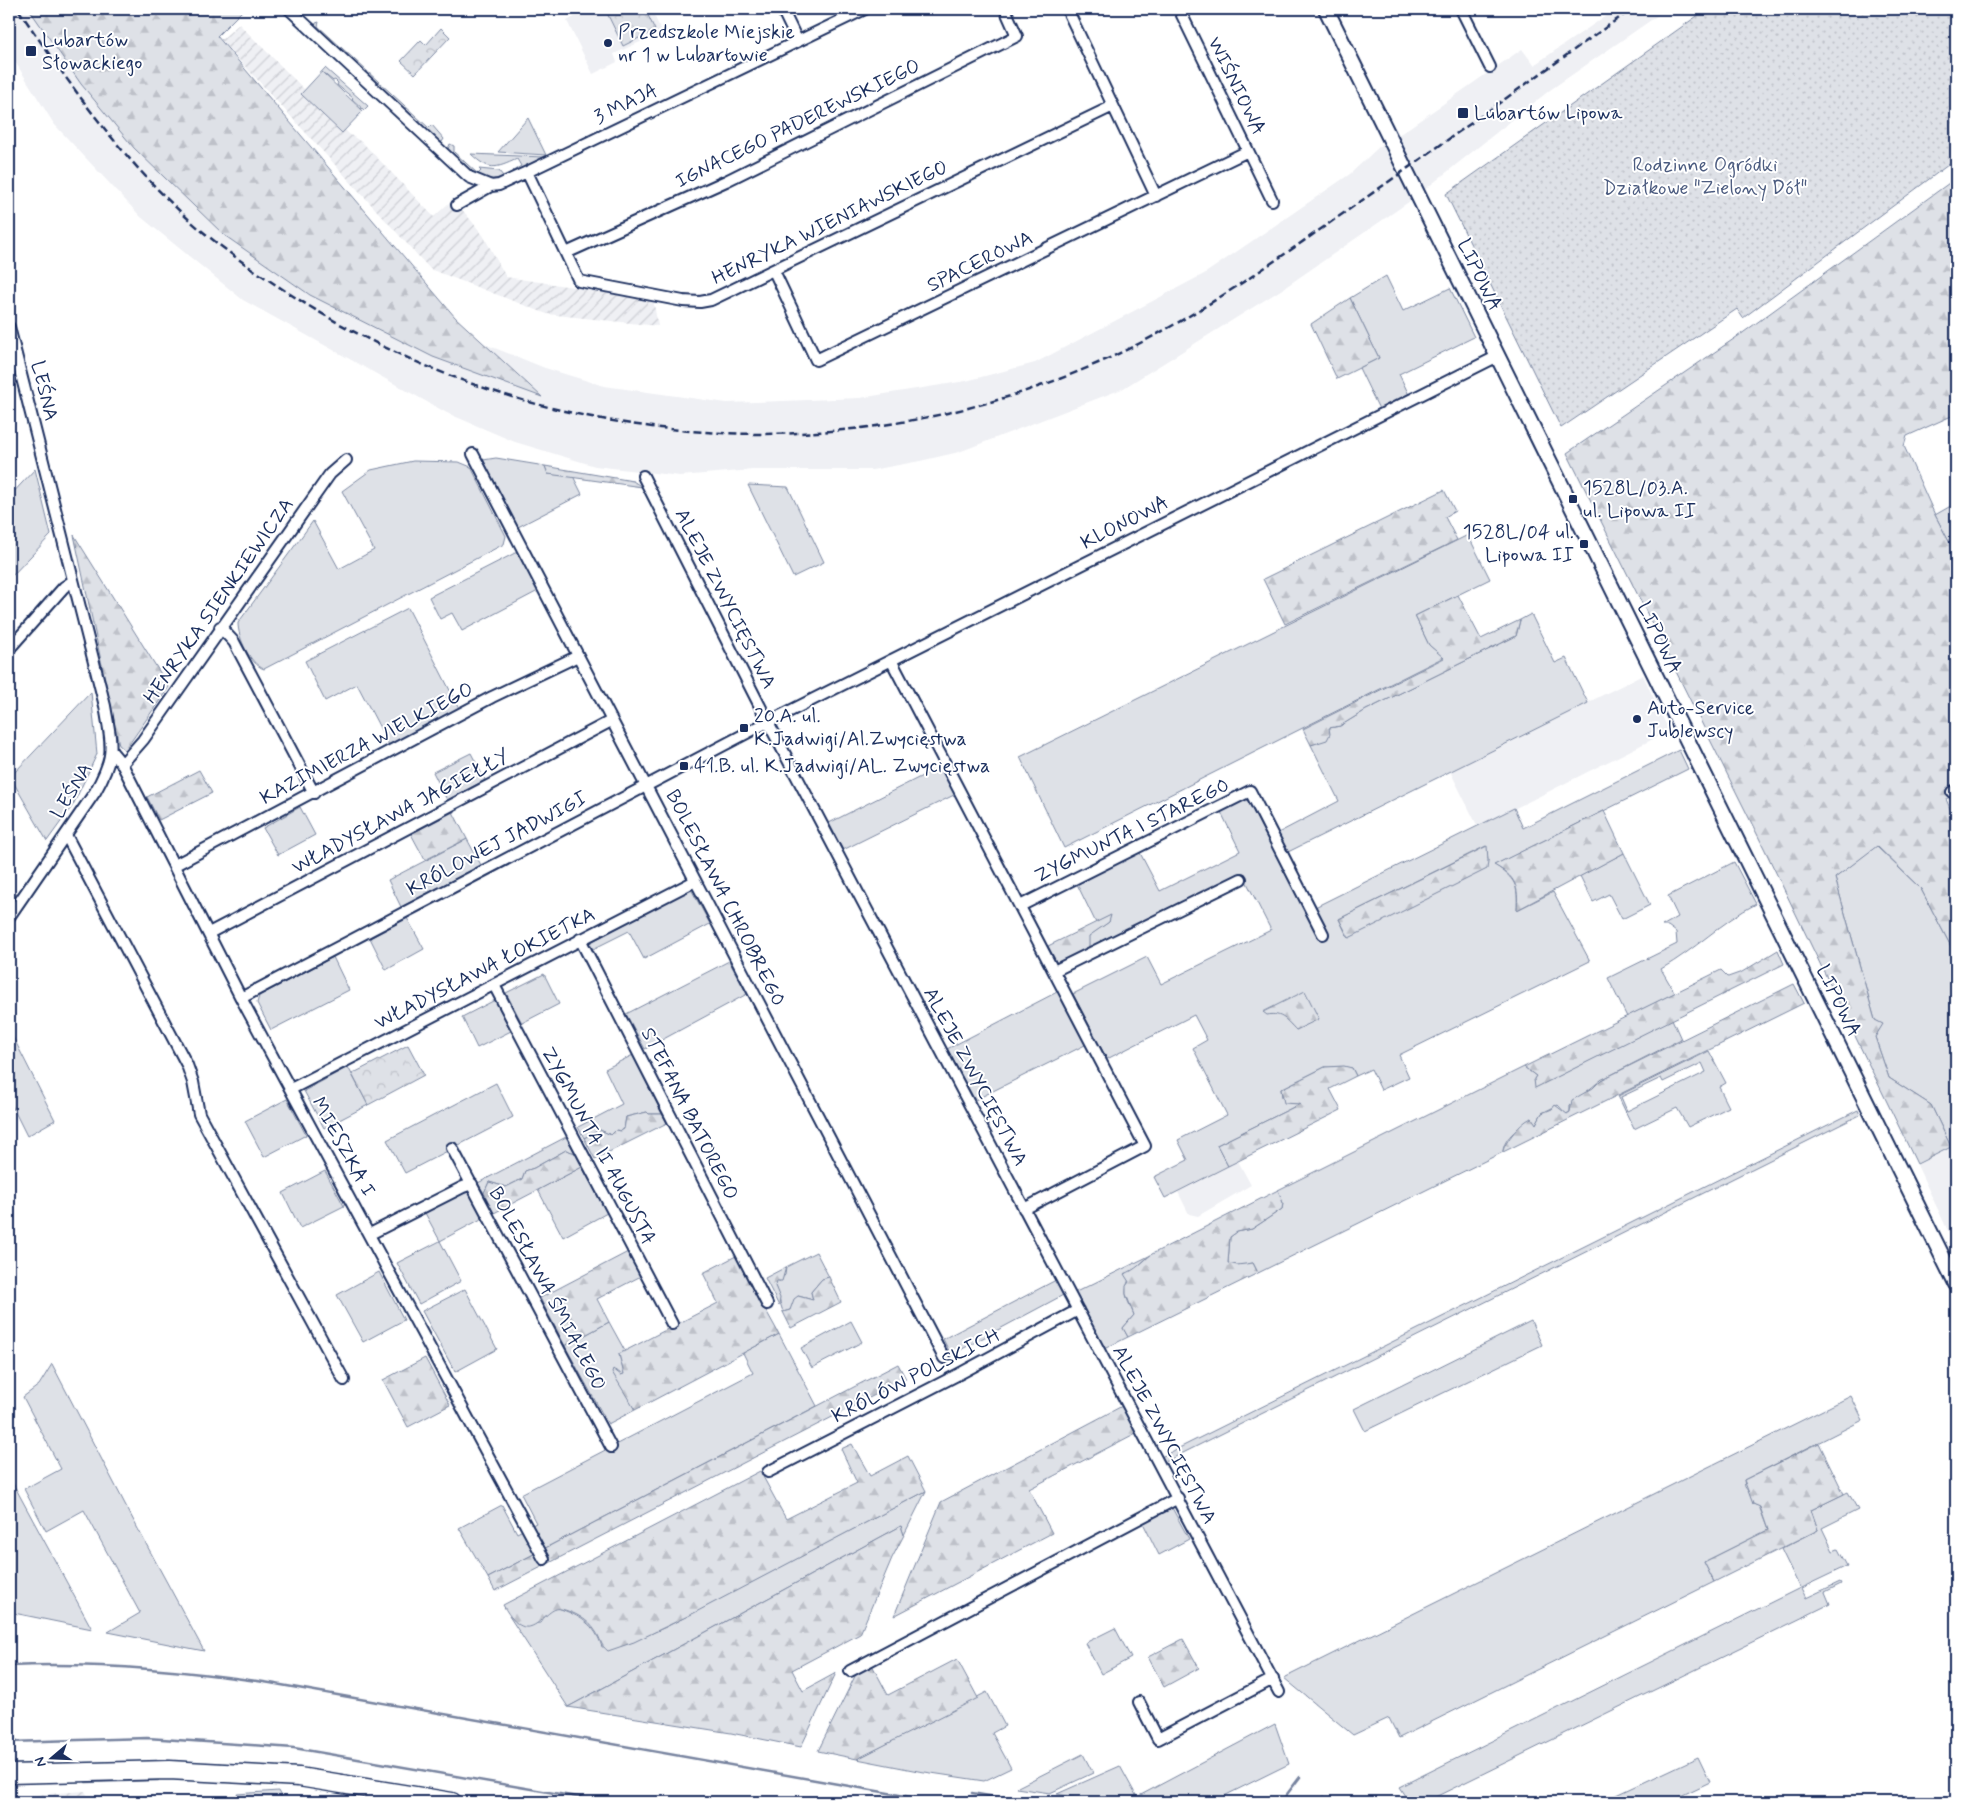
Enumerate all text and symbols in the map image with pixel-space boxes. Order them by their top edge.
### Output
place label: Przedszkole Miejskie nr 1 w Lubartowie [618,19,795,69]
place label: Lubartów Słowackiego [42,27,142,77]
street label: WIŚNIOWA [1201,32,1271,140]
marker: Przedszkole Miejskie nr 1 w Lubartowie [602,37,614,49]
marker: Lubartów Słowackiego [24,44,38,58]
street label: IGNACEGO PADEREWSKIEGO [671,53,925,195]
street label: 3 MAJA [590,77,662,131]
place label: Lubartów Lipowa [1474,100,1623,127]
marker: Lubartów Lipowa [1456,106,1470,120]
park label: Rodzinne Ogródki Działkowe "Zielony Dół" [1603,152,1807,202]
street label: HENRYKA WIENIAWSKIEGO [707,154,953,292]
street label: SPACEROWA [923,225,1037,299]
street label: LIPOWA [1450,234,1508,316]
street label: LEŚNA [24,358,64,424]
place label: 1528L/03.A. ul. Lipowa II [1583,475,1696,525]
street label: KLONOWA [1076,489,1174,557]
street label: HENRYKA SIENKIEWICZA [138,493,300,709]
marker: 1528L/03.A. ul. Lipowa II [1567,493,1579,505]
street label: ALEJE ZWYCIĘSTWA [668,504,782,694]
place label: 1528L/04 ul. Lipowa II [1463,519,1574,569]
marker: 1528L/04 ul. Lipowa II [1578,538,1590,550]
street label: LIPOWA [1630,597,1688,679]
street label: KAZIMIERZA WIELKIEGO [256,676,478,812]
place label: Auto-Service Jublewscy [1647,695,1754,745]
place label: 20.A. ul. K.Jadwigi/Al.Zwycięstwa [754,703,967,753]
marker: Auto-Service Jublewscy [1631,713,1643,725]
marker: 20.A. ul. K.Jadwigi/Al.Zwycięstwa [738,722,750,734]
street label: WŁADYSŁAWA JAGIEŁŁY [287,743,515,881]
place label: 41.B. ul. K.Jadwigi/AL. Zwycięstwa [694,753,990,780]
street label: LEŚNA [45,758,99,824]
marker: 41.B. ul. K.Jadwigi/AL. Zwycięstwa [678,760,690,772]
street label: ZYGMUNTA I STAREGO [1030,772,1234,890]
street label: KRÓLOWEJ JADWIGI [402,785,592,903]
street label: BOLESŁAWA CHROBREGO [659,785,791,1011]
street label: WŁADYSŁAWA ŁOKIETKA [370,901,600,1037]
street label: LIPOWA [1809,960,1867,1042]
street label: ALEJE ZWYCIĘSTWA [916,983,1034,1171]
street label: STEFANA BATOREGO [634,1023,744,1205]
street label: ZYGMUNTA II AUGUSTA [534,1042,662,1250]
street label: MIESZKA I [305,1092,381,1202]
street label: BOLESŁAWA ŚMIAŁEGO [482,1182,612,1396]
street label: KRÓLÓW POLSKICH [827,1322,1005,1430]
street label: ALEJE ZWYCIĘSTWA [1105,1341,1223,1529]
north arrow [28,1734,78,1784]
text: N [31,1755,51,1769]

